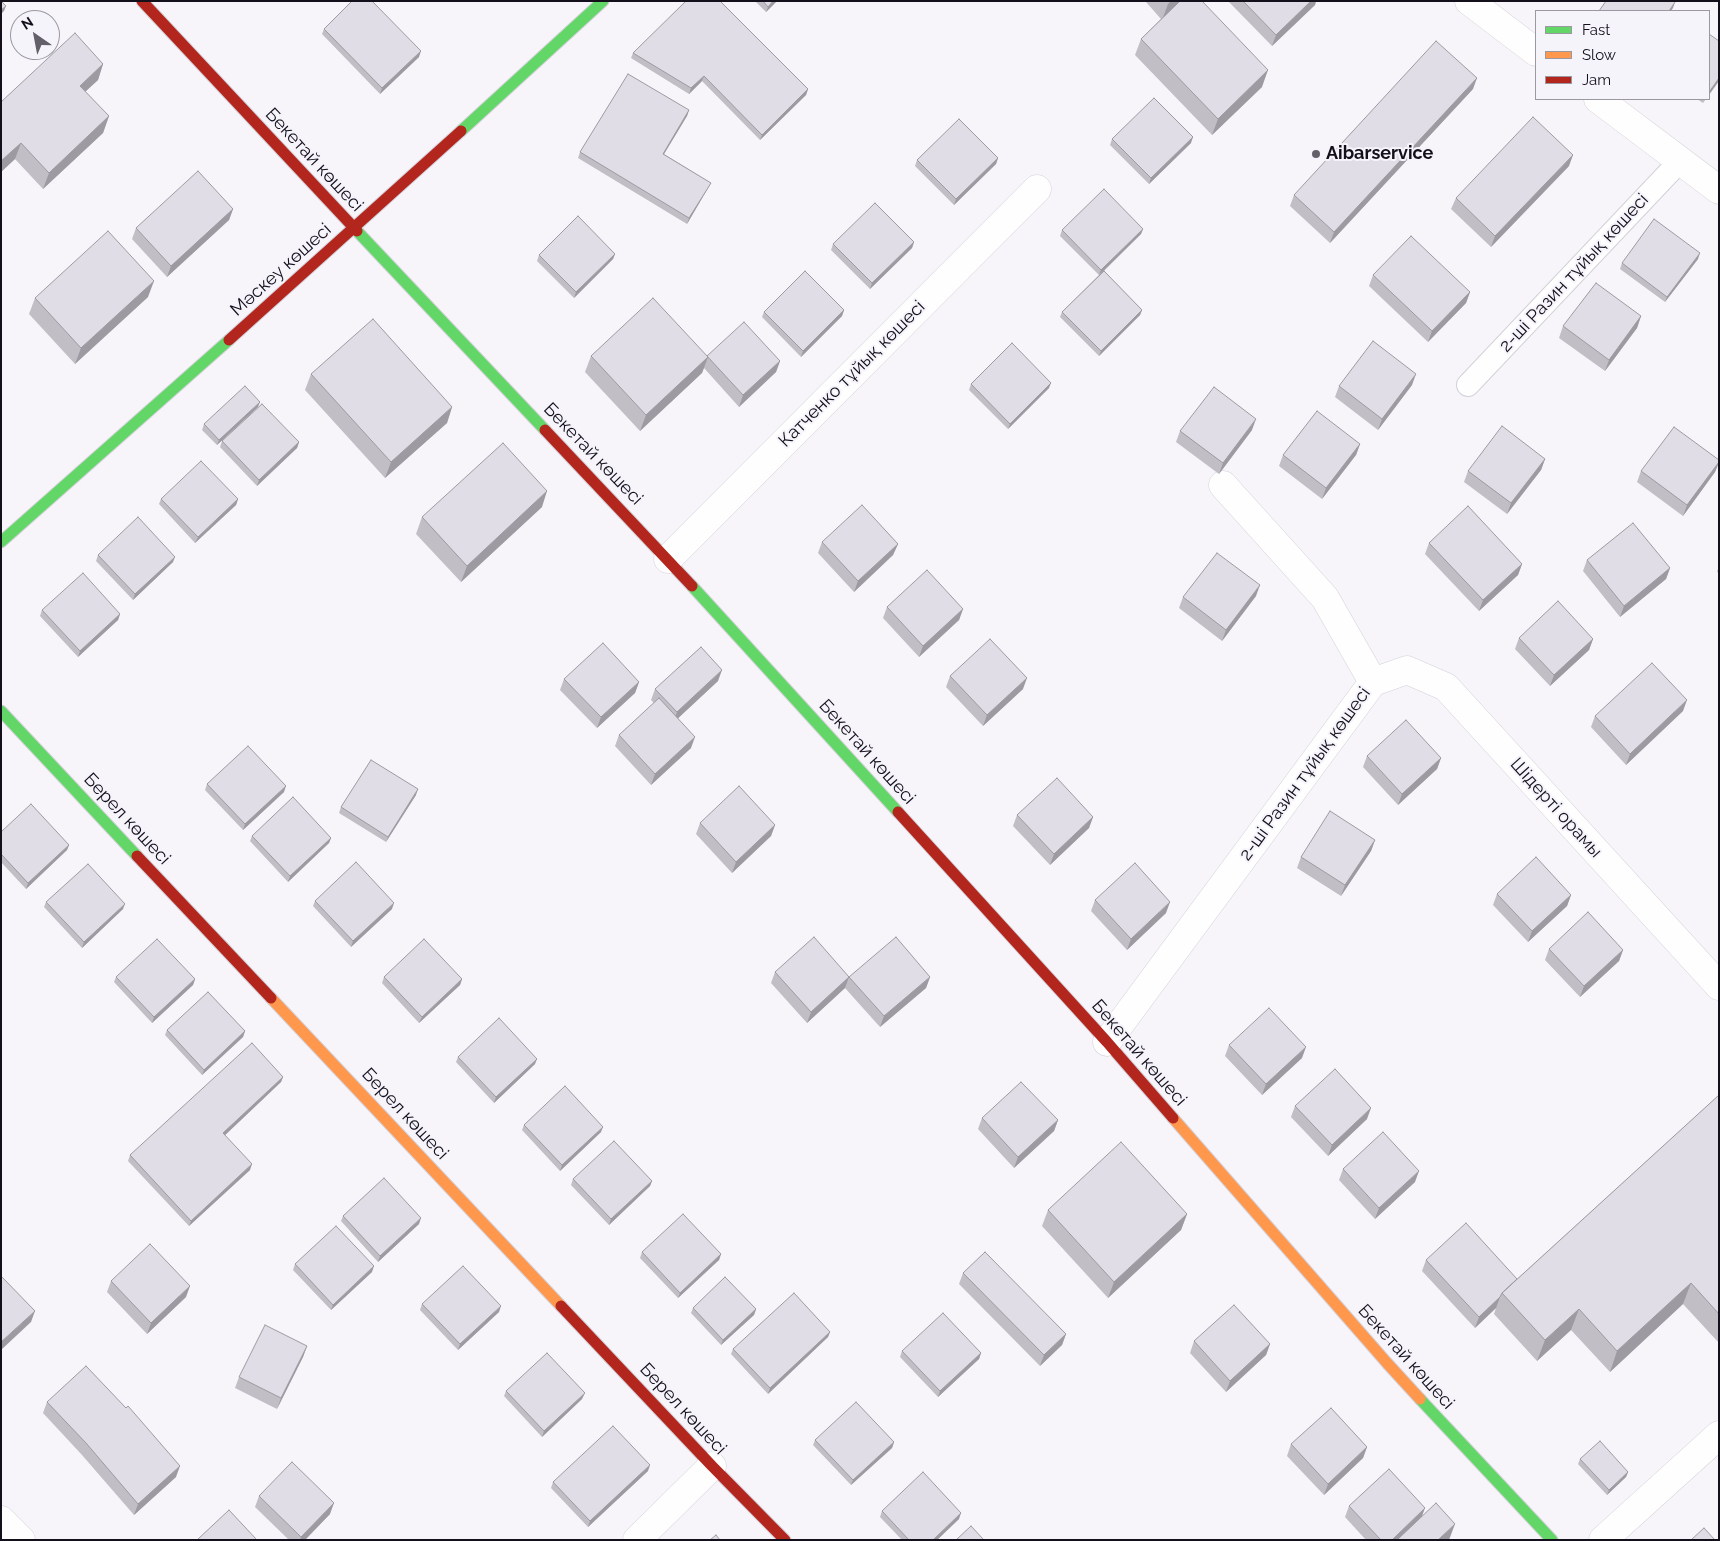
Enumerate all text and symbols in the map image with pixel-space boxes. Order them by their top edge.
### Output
north arrow [10,10,60,60]
legend [1535,10,1710,100]
text: N [19,14,36,33]
text: Fast [1582,21,1610,39]
text: Slow [1582,46,1616,64]
text: Jam [1582,71,1611,89]
street label: Бекетай көшесі [261,104,367,216]
place label: Aibarservice [1326,143,1433,165]
marker: Aibarservice [1310,148,1322,160]
street label: 2-ші Разин тұйық көшесі [1495,189,1653,357]
street label: Мәскеу көшесі [226,219,336,321]
street label: Катченко тұйық көшесі [774,296,930,452]
street label: Бекетай көшесі [539,398,647,510]
street label: 2-ші Разин тұйық көшесі [1235,683,1375,865]
street label: Бекетай көшесі [814,695,920,809]
street label: Шідерті орамы [1506,754,1606,862]
street label: Берел көшесі [79,769,175,869]
street label: Бекетай көшесі [1087,995,1191,1111]
street label: Берел көшесі [357,1064,453,1164]
street label: Бекетай көшесі [1353,1300,1459,1414]
street label: Берел көшесі [635,1359,731,1459]

